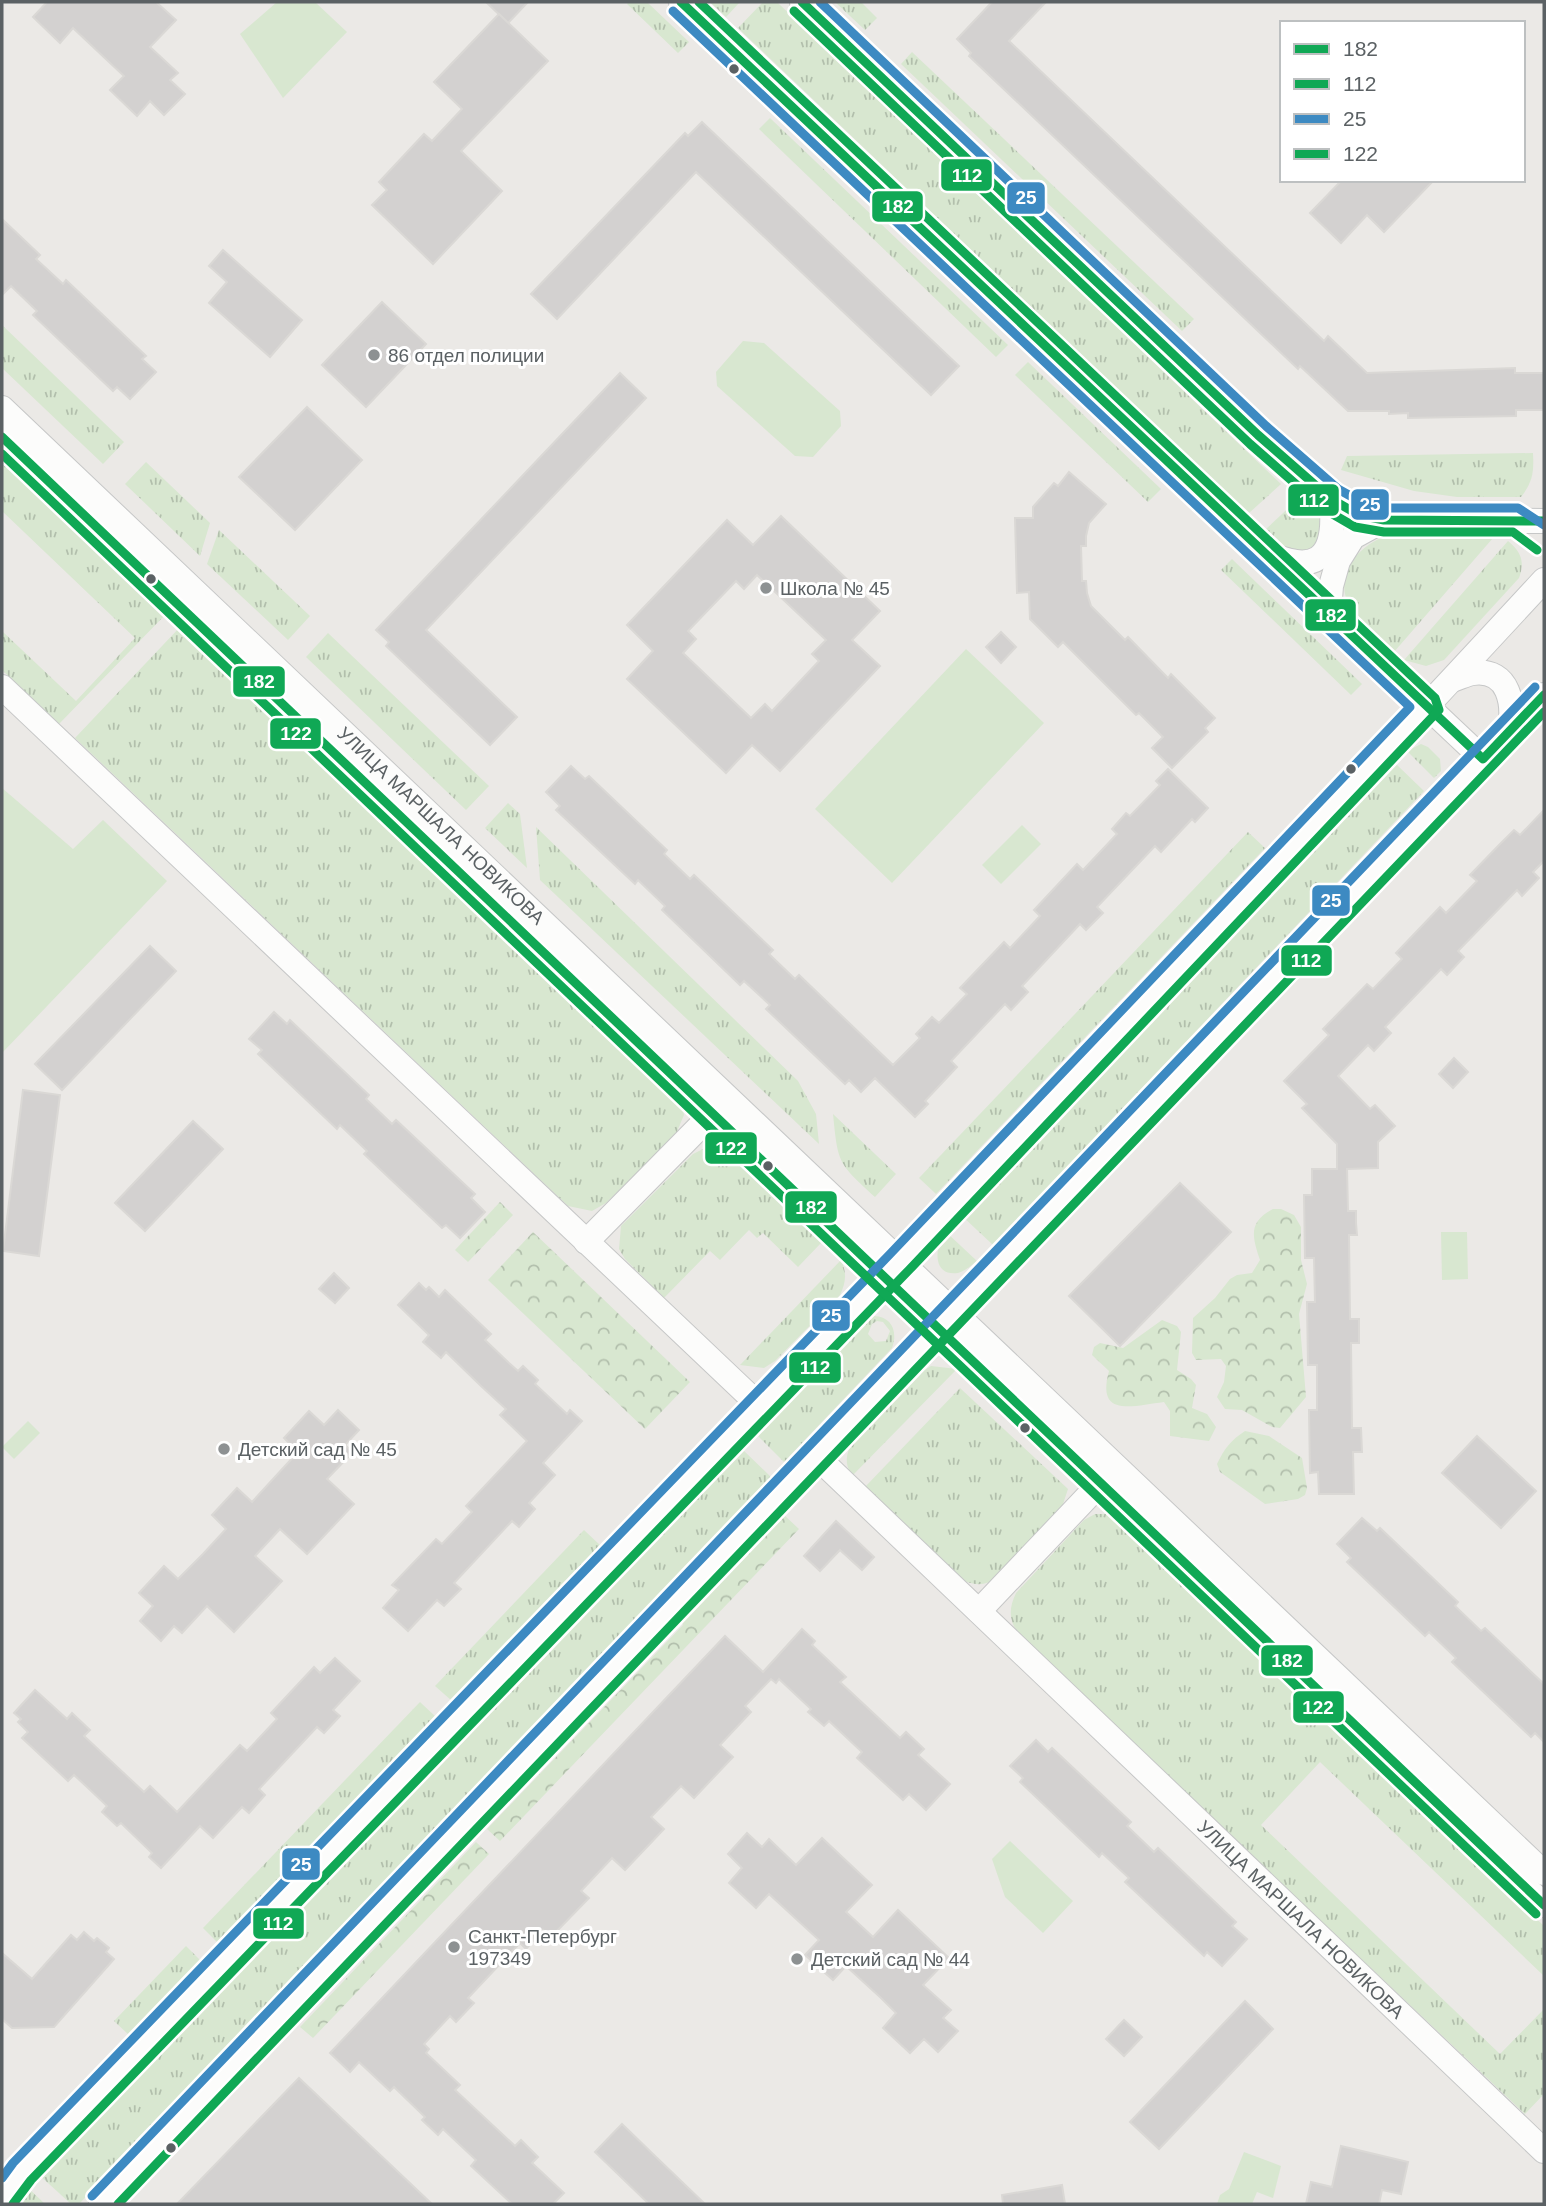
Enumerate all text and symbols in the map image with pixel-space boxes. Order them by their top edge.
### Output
legend [1280,21,1525,182]
text: 182 [1343,37,1378,60]
unlabelled marker [727,62,741,76]
text: 112 [1343,72,1376,95]
text: 25 [1343,107,1366,130]
text: 122 [1343,142,1378,165]
line badge: 112 [940,158,993,192]
text: 112 [952,165,982,186]
line badge: 25 [1006,181,1046,215]
text: 25 [1015,187,1037,208]
line badge: 182 [871,190,924,223]
text: 182 [882,196,914,217]
place label: 86 отдел полиции [388,345,544,366]
marker: 86 отдел полиции [366,347,382,363]
line badge: 112 [1287,483,1340,517]
line badge: 25 [1350,488,1390,521]
text: 112 [1299,490,1329,511]
text: 25 [1359,494,1381,515]
unlabelled marker [144,572,158,586]
place label: Школа № 45 [780,578,890,599]
marker: Школа № 45 [758,580,774,596]
line badge: 182 [1304,598,1357,632]
text: 182 [1315,605,1347,626]
line badge: 182 [232,665,286,698]
text: 182 [243,671,275,692]
line badge: 122 [269,717,322,750]
text: 122 [280,723,312,744]
street label: УЛИЦА МАРШАЛА НОВИКОВА [333,723,549,929]
unlabelled marker [1344,762,1358,776]
line badge: 25 [1311,884,1351,917]
text: 25 [1320,890,1342,911]
line badge: 112 [1280,944,1333,977]
text: 112 [1291,950,1321,971]
line badge: 122 [704,1131,758,1165]
text: 122 [715,1138,747,1159]
unlabelled marker [761,1159,775,1173]
line badge: 182 [784,1190,838,1224]
text: 182 [795,1197,827,1218]
line badge: 25 [811,1299,851,1332]
text: 25 [820,1305,842,1326]
line badge: 112 [788,1351,842,1384]
text: 112 [800,1357,830,1378]
unlabelled marker [1018,1421,1032,1435]
place label: Детский сад № 45 [238,1439,397,1460]
marker: Детский сад № 45 [216,1441,232,1457]
line badge: 182 [1260,1644,1314,1677]
text: 182 [1271,1650,1303,1671]
line badge: 122 [1292,1690,1345,1724]
text: 122 [1302,1697,1334,1718]
street label: УЛИЦА МАРШАЛА НОВИКОВА [1193,1816,1408,2023]
line badge: 25 [281,1847,321,1881]
text: 25 [290,1854,312,1875]
line badge: 112 [252,1907,305,1940]
text: 112 [263,1913,293,1934]
place label: Санкт-Петербург 197349 [468,1926,617,1969]
marker: Санкт-Петербург 197349 [446,1939,462,1955]
place label: Детский сад № 44 [811,1949,970,1970]
marker: Детский сад № 44 [789,1951,805,1967]
unlabelled marker [164,2141,178,2155]

